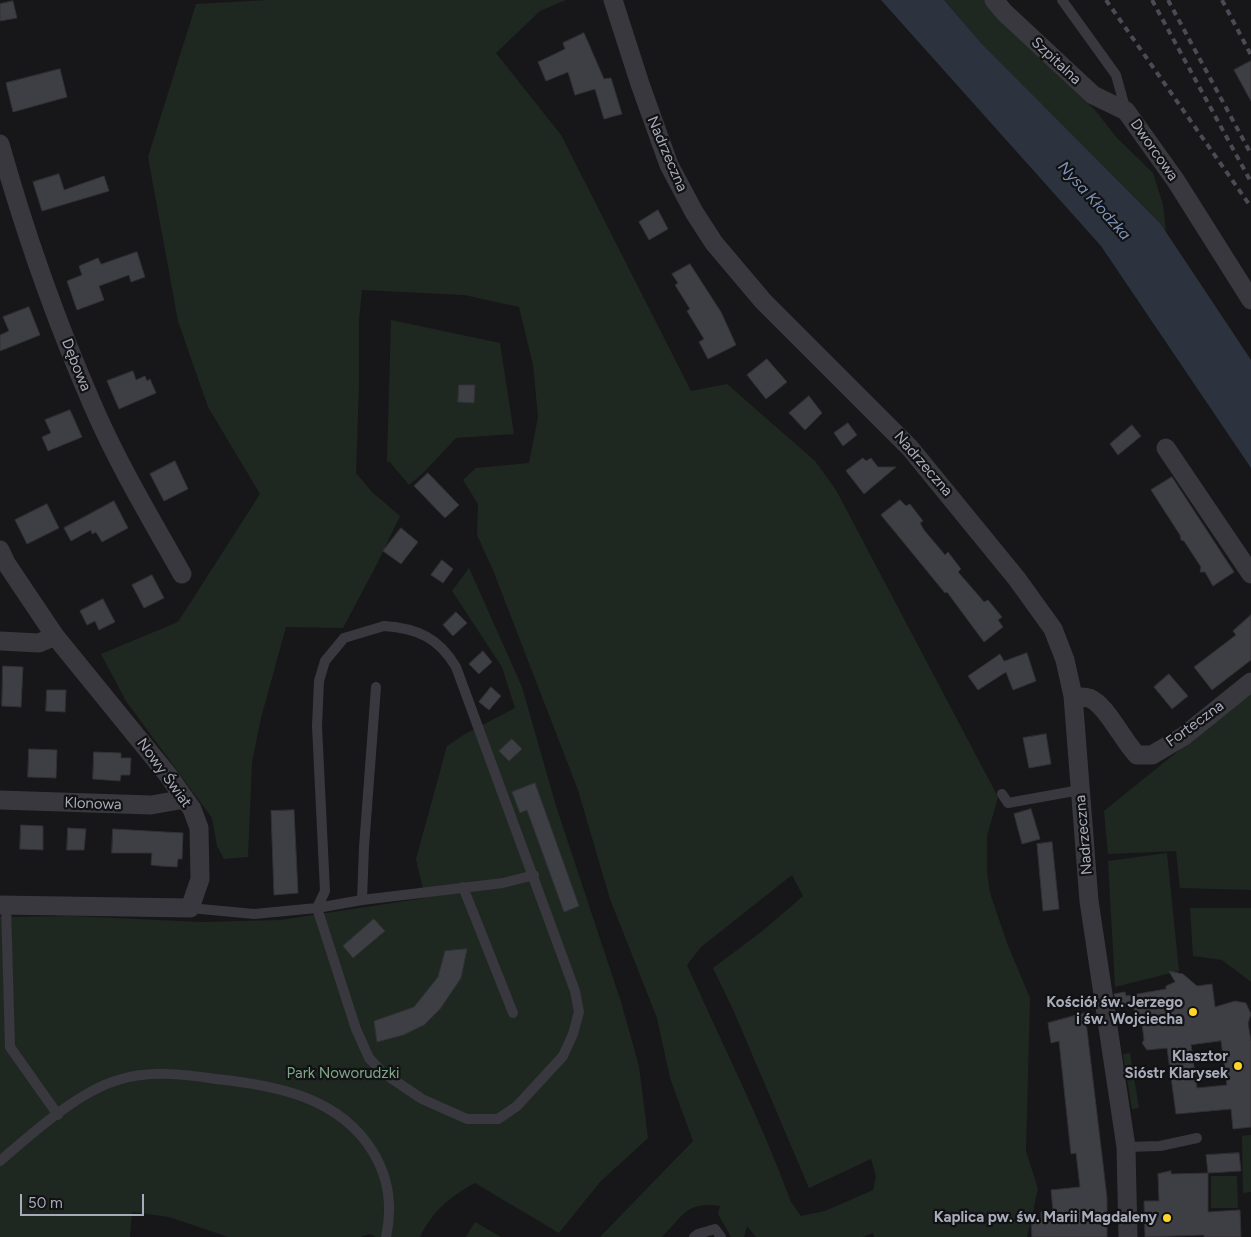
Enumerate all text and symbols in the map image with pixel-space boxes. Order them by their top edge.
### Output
street label: Szpitalna [1027,33,1085,89]
street label: Nadrzeczna [643,114,691,194]
street label: Dworcowa [1126,116,1182,184]
water label: Nysa Kłodzka [1054,158,1134,244]
street label: Dębowa [57,336,95,394]
street label: Nadrzeczna [890,428,956,500]
street label: Forteczna [1163,697,1227,751]
street label: Nowy Świat [133,735,195,811]
street label: Klonowa [64,794,122,814]
street label: Nadrzeczna [1072,794,1096,876]
place label: Kościół św. Jerzego i św. Wojciecha [1046,994,1183,1029]
marker: Kościół św. Jerzego i św. Wojciecha [1187,1006,1199,1018]
place label: Klasztor Sióstr Klarysek [1125,1048,1228,1083]
marker: Klasztor Sióstr Klarysek [1232,1060,1244,1072]
park label: Park Noworudzki [287,1065,399,1083]
scale bar [22,1184,146,1216]
text: 50 m [28,1194,63,1212]
place label: Kaplica pw. św. Marii Magdaleny [934,1209,1157,1227]
marker: Kaplica pw. św. Marii Magdaleny [1161,1212,1173,1224]

